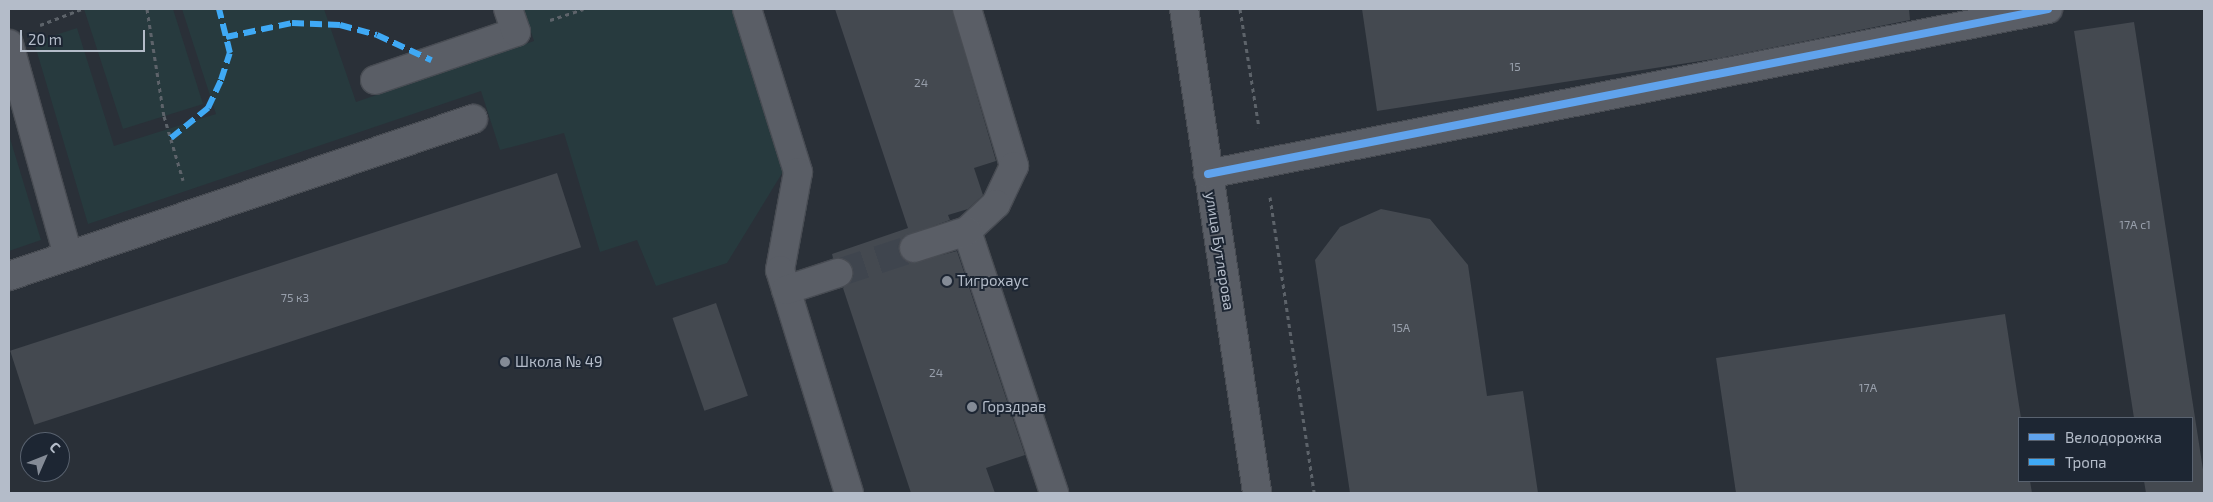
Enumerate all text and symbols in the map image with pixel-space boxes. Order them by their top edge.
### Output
scale bar [22,20,148,52]
text: 20 m [28,30,62,48]
house number: 15 [1509,60,1521,74]
house number: 24 [914,76,928,90]
street label: улица Бутлерова [1202,190,1238,312]
house number: 17А с1 [2119,218,2151,232]
place label: Тигрохаус [957,272,1029,290]
marker: Тигрохаус [941,275,953,287]
house number: 75 к3 [281,291,309,305]
house number: 15А [1392,321,1410,335]
place label: Школа № 49 [515,353,603,371]
marker: Школа № 49 [499,356,511,368]
house number: 24 [929,366,943,380]
house number: 17А [1859,381,1877,395]
place label: Горздрав [982,398,1046,416]
marker: Горздрав [966,401,978,413]
legend [2018,417,2193,482]
text: Велодорожка [2065,428,2162,446]
north arrow [20,432,70,482]
text: С [46,438,64,456]
text: Тропа [2065,453,2107,471]

